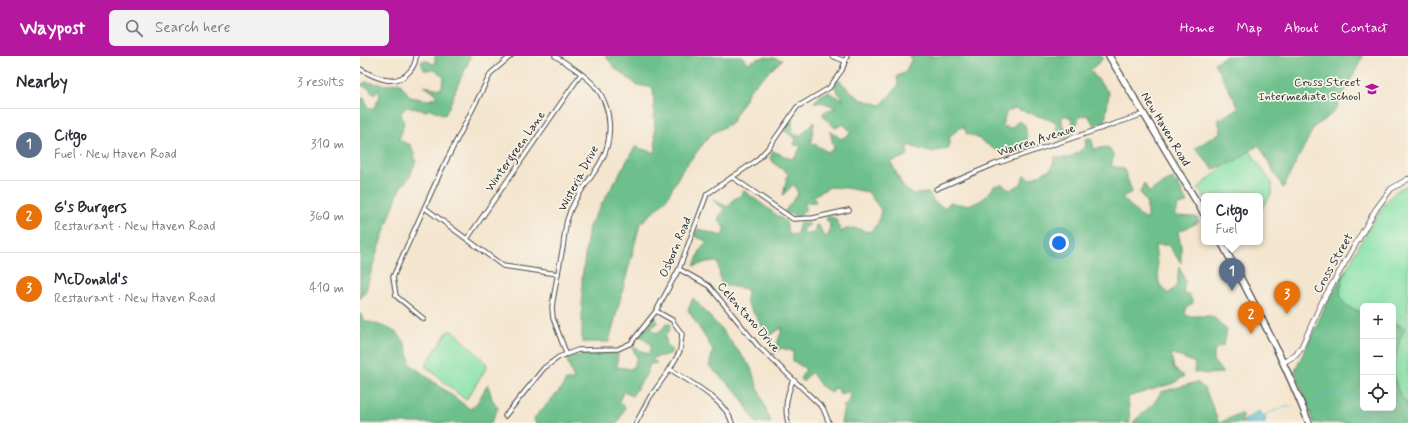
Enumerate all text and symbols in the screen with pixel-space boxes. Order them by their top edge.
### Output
search box [109,10,389,46]
text: Waypost [20,16,85,41]
icon: search [123,17,145,39]
text: Search here [155,18,231,38]
text: Home [1180,19,1214,37]
text: Map [1236,19,1262,37]
text: About [1284,19,1319,37]
text: Contact [1341,19,1388,37]
text: Nearby [16,71,68,93]
text: 3 results [297,74,344,91]
place label: Cross Street Intermediate School [1258,75,1361,105]
school or university icon: Cross Street Intermediate School [1364,81,1380,97]
street label: New Haven Road [1137,89,1194,170]
street label: Wintergreen Lane [482,108,551,196]
street label: Warren Avenue [995,121,1078,161]
text: Citgo [54,126,87,146]
text: 1 [26,136,32,153]
text: 310 m [311,136,344,153]
street label: Wisteria Drive [555,143,603,214]
text: Fuel · New Haven Road [54,146,177,163]
popup [1201,193,1263,245]
text: G's Burgers [54,198,127,218]
text: Citgo [1216,201,1248,221]
text: 2 [26,208,32,225]
text: 360 m [309,208,344,225]
street label: Osborn Road [656,215,696,280]
text: Restaurant · New Haven Road [54,218,215,235]
text: Fuel [1216,221,1237,238]
street label: Cross Street [1310,230,1358,296]
your location [1049,233,1069,253]
pin: 1 [1219,258,1245,291]
text: McDonald's [54,270,128,290]
street label: Celentano Drive [713,279,784,357]
text: 3 [26,280,32,297]
text: 410 m [309,280,344,297]
pin: 3 [1274,281,1300,314]
text: Restaurant · New Haven Road [54,290,215,307]
pin: 2 [1238,301,1264,334]
map controls [1360,303,1396,411]
button: + [1360,303,1396,339]
button: − [1360,339,1396,375]
button: locate [1360,375,1396,411]

